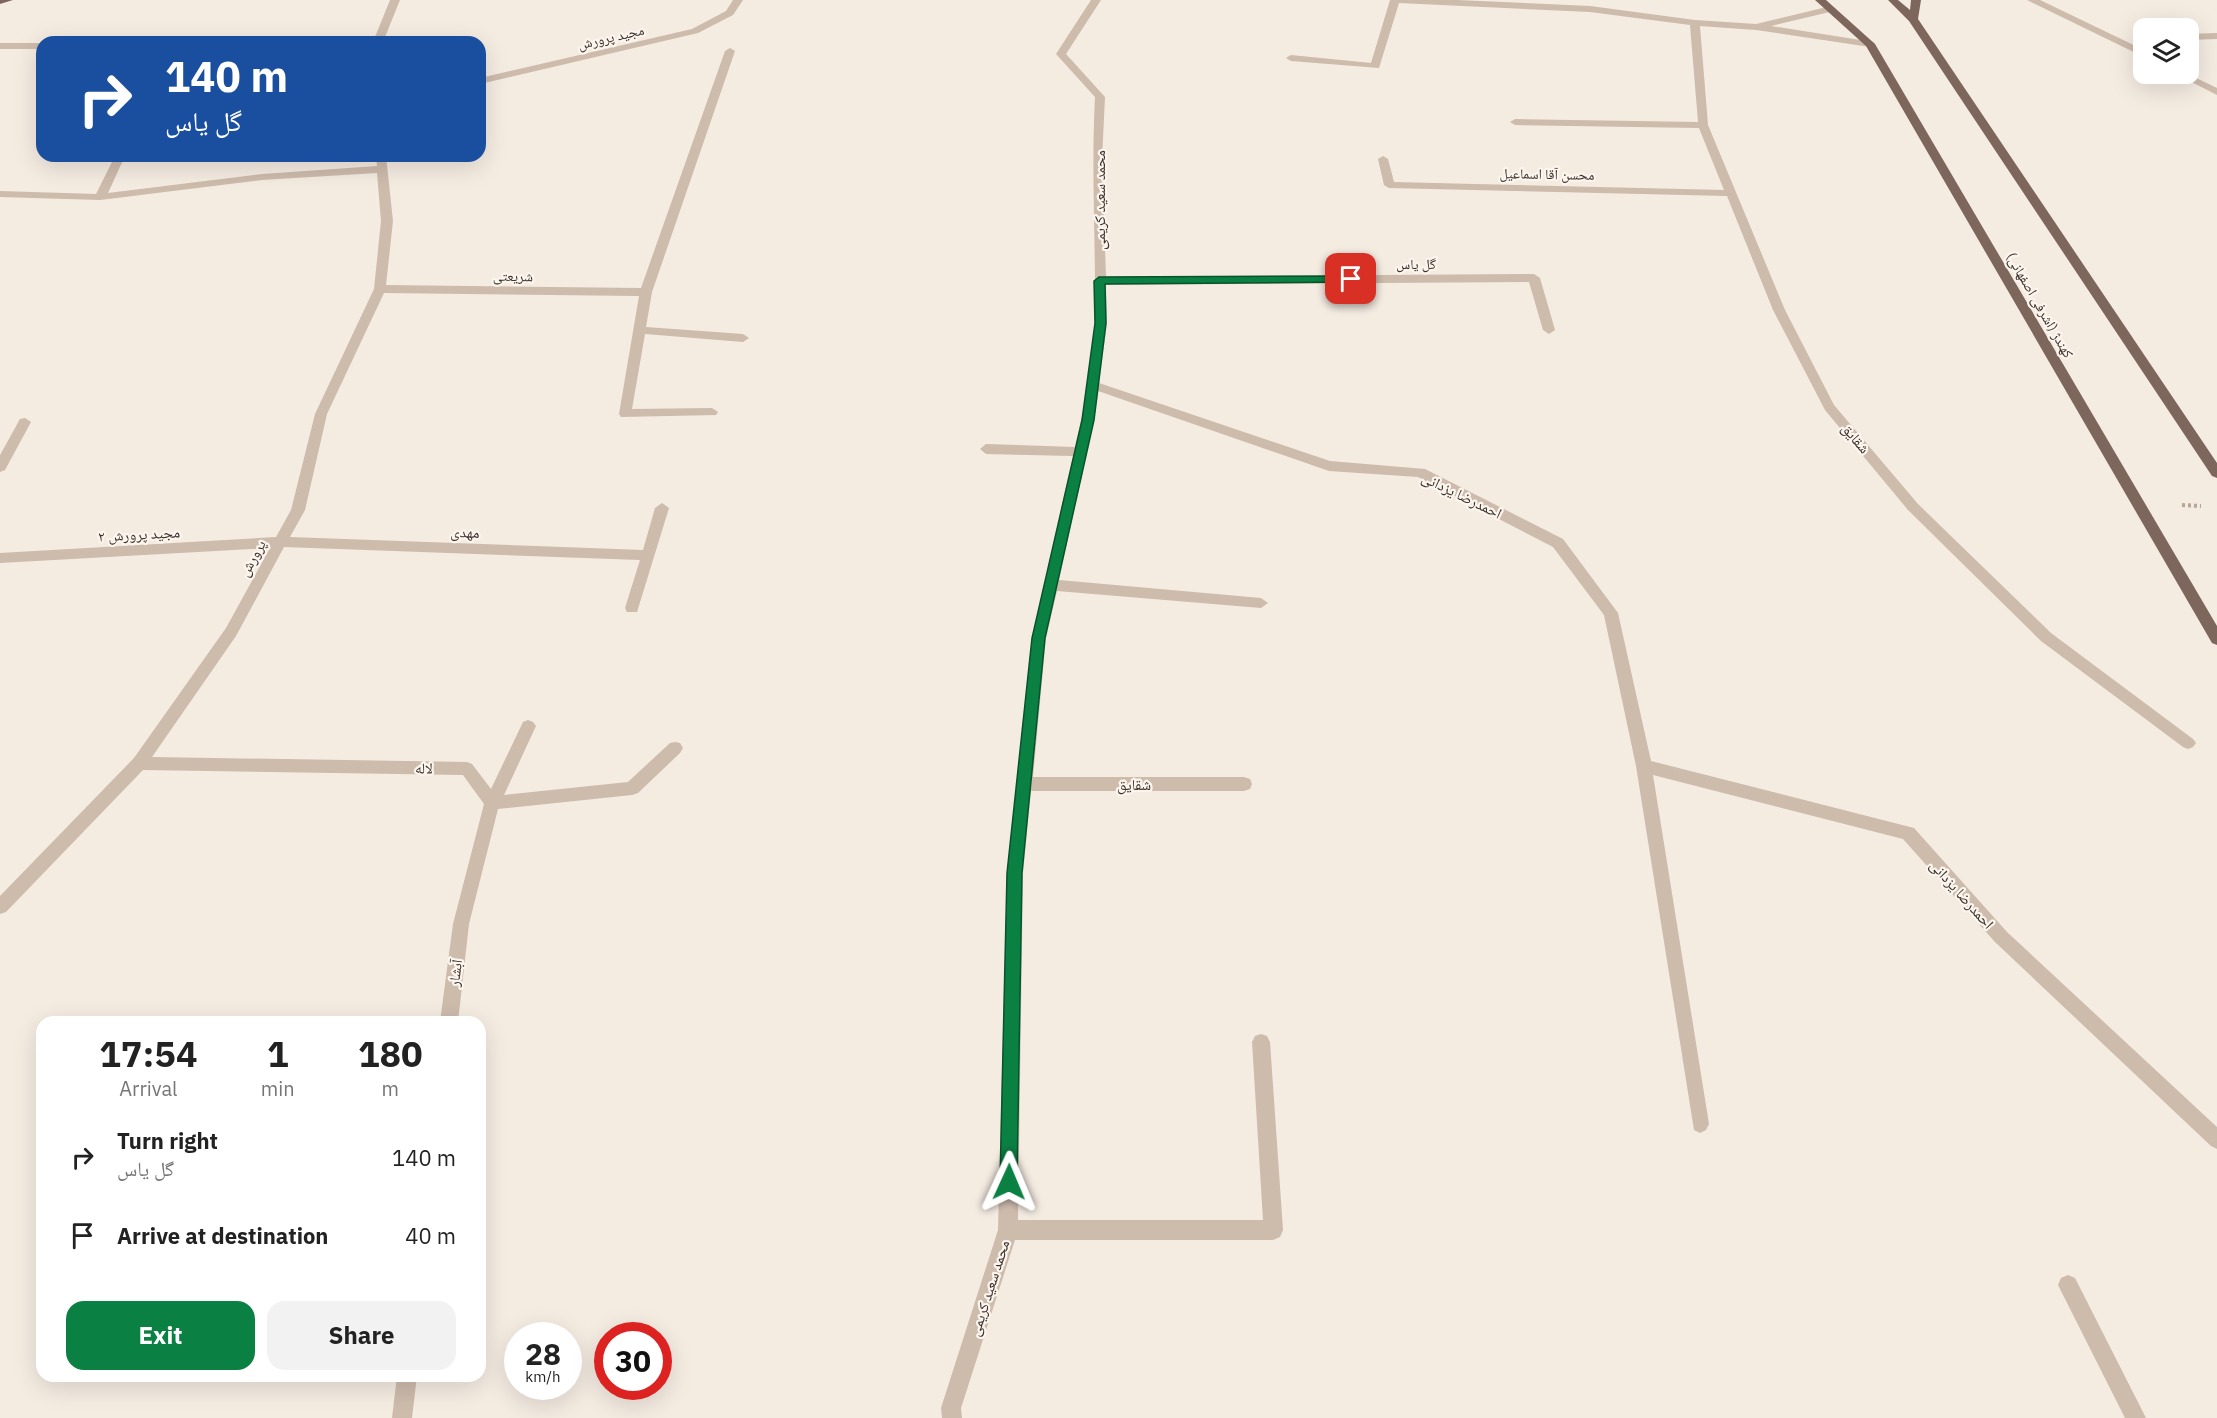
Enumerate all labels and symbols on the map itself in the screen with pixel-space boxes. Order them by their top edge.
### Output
street label: مجید پرورش [576,21,646,53]
street label: محمد سعید کریمی [1090,150,1110,250]
street label: محسن آقا اسماعیل [1499,164,1595,184]
street label: کهندژ (اشرفی اصفهانی) [2002,249,2078,361]
pin [1325,253,1376,304]
street label: گل یاس [1396,255,1436,273]
street label: شریعتی [493,267,533,285]
street label: شقایق [1837,419,1874,458]
street label: احمدرضا یزدانی [1418,467,1505,523]
street label: مجید پرورش ۲ [97,522,181,547]
street label: مهدی [450,522,480,543]
street label: پرورش [234,536,271,580]
street label: لاله [415,758,433,778]
street label: شقایق [1117,775,1151,795]
street label: احمدرضا یزدانی [1925,855,1998,933]
street label: آبشار [444,957,466,989]
position arrow [977,1150,1041,1214]
street label: محمد سعید کریمی [965,1237,1014,1339]
speed limit sign: 30 [594,1322,672,1400]

